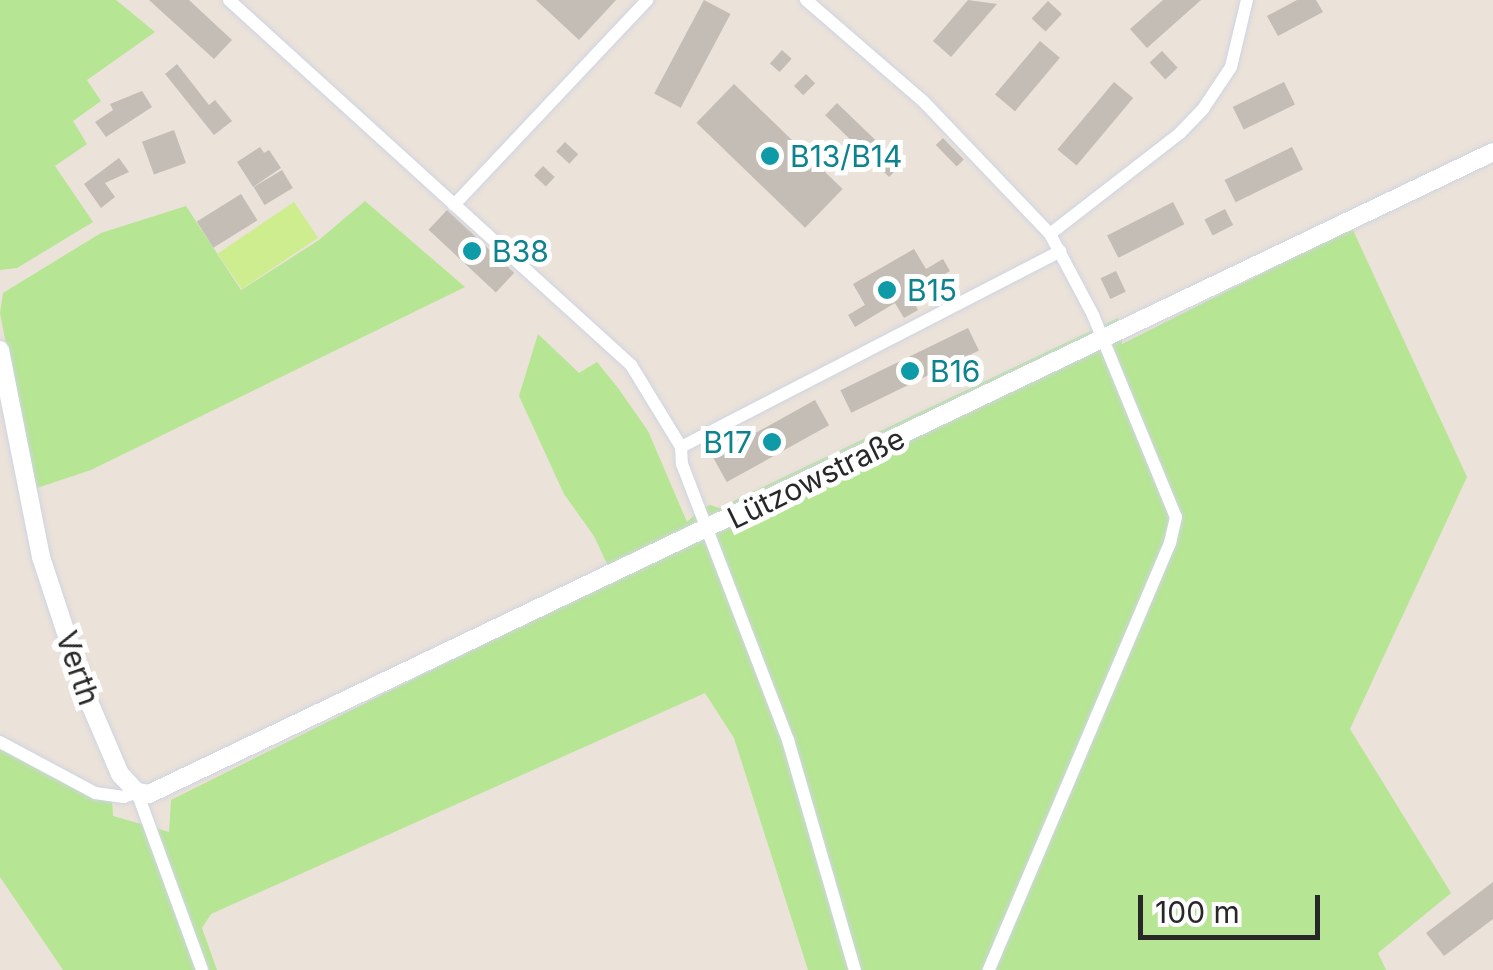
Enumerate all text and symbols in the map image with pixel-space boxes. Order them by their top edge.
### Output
place label: B13/B14 [790,138,902,174]
marker: B13/B14 [759,145,781,167]
place label: B38 [492,233,549,269]
marker: B38 [461,240,483,262]
place label: B15 [907,272,957,308]
marker: B15 [876,279,898,301]
place label: B16 [930,353,980,389]
marker: B16 [899,360,921,382]
street label: Lützowstraße [722,420,910,536]
place label: B17 [703,424,752,460]
marker: B17 [761,431,783,453]
street label: Verth [49,626,107,710]
scale bar [1143,875,1326,937]
text: 100 m [1155,894,1240,930]

